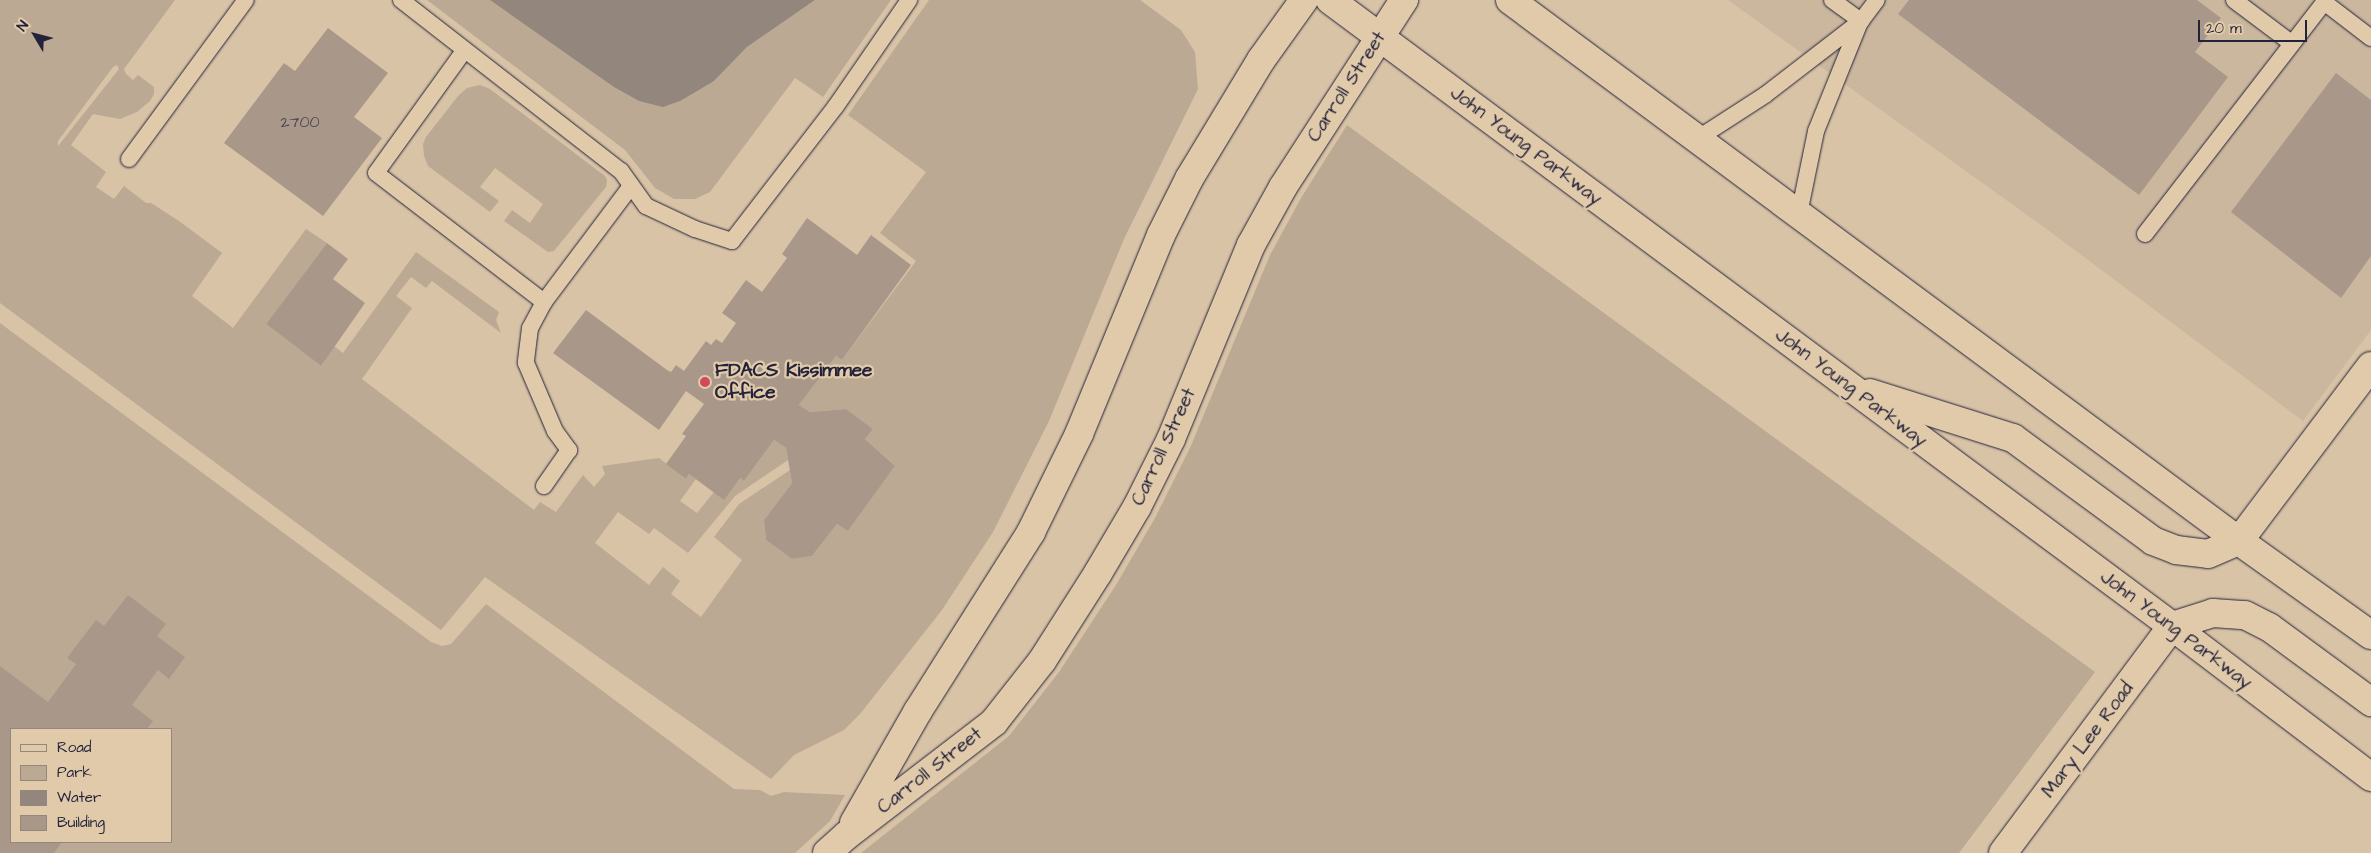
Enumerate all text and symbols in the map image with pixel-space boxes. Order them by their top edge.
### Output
north arrow [10,10,60,60]
scale bar [2201,10,2310,42]
text: N [12,16,34,35]
text: 20 m [2206,18,2242,39]
street label: Carroll Street [1303,28,1391,146]
street label: John Young Parkway [1446,82,1606,210]
house number: 2700 [280,112,320,132]
street label: John Young Parkway [1771,324,1931,452]
place label: FDACS Kissimmee Office [715,360,872,404]
marker: FDACS Kissimmee Office [699,376,711,388]
street label: Carroll Street [1127,385,1201,509]
street label: John Young Parkway [2096,566,2256,694]
street label: Mary Lee Road [2037,678,2139,802]
street label: Carroll Street [873,723,987,819]
legend [10,728,172,843]
text: Road [57,737,91,758]
text: Park [57,762,92,783]
text: Water [57,787,101,808]
text: Building [57,812,105,833]

